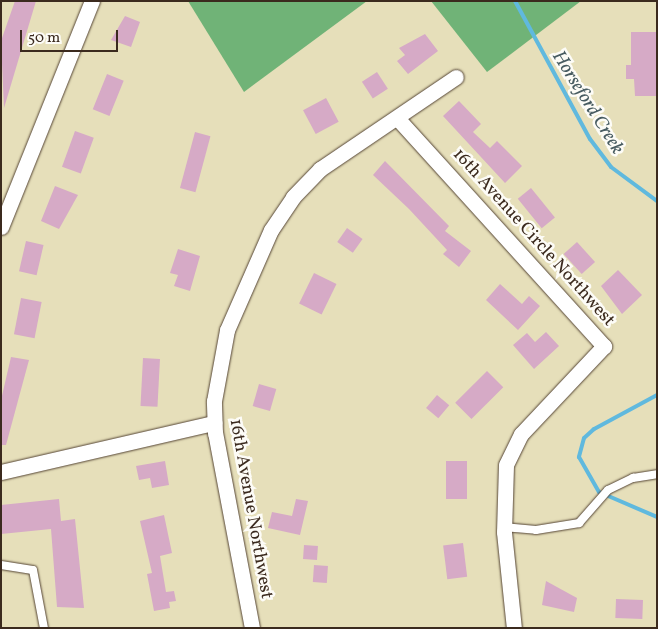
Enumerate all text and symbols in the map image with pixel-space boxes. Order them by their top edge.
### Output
scale bar [22,20,120,52]
text: 50 m [28,28,60,49]
water label: Horseford Creek [546,47,628,159]
street label: 16th Avenue Circle Northwest [447,145,619,331]
street label: 16th Avenue Northwest [224,417,276,601]

